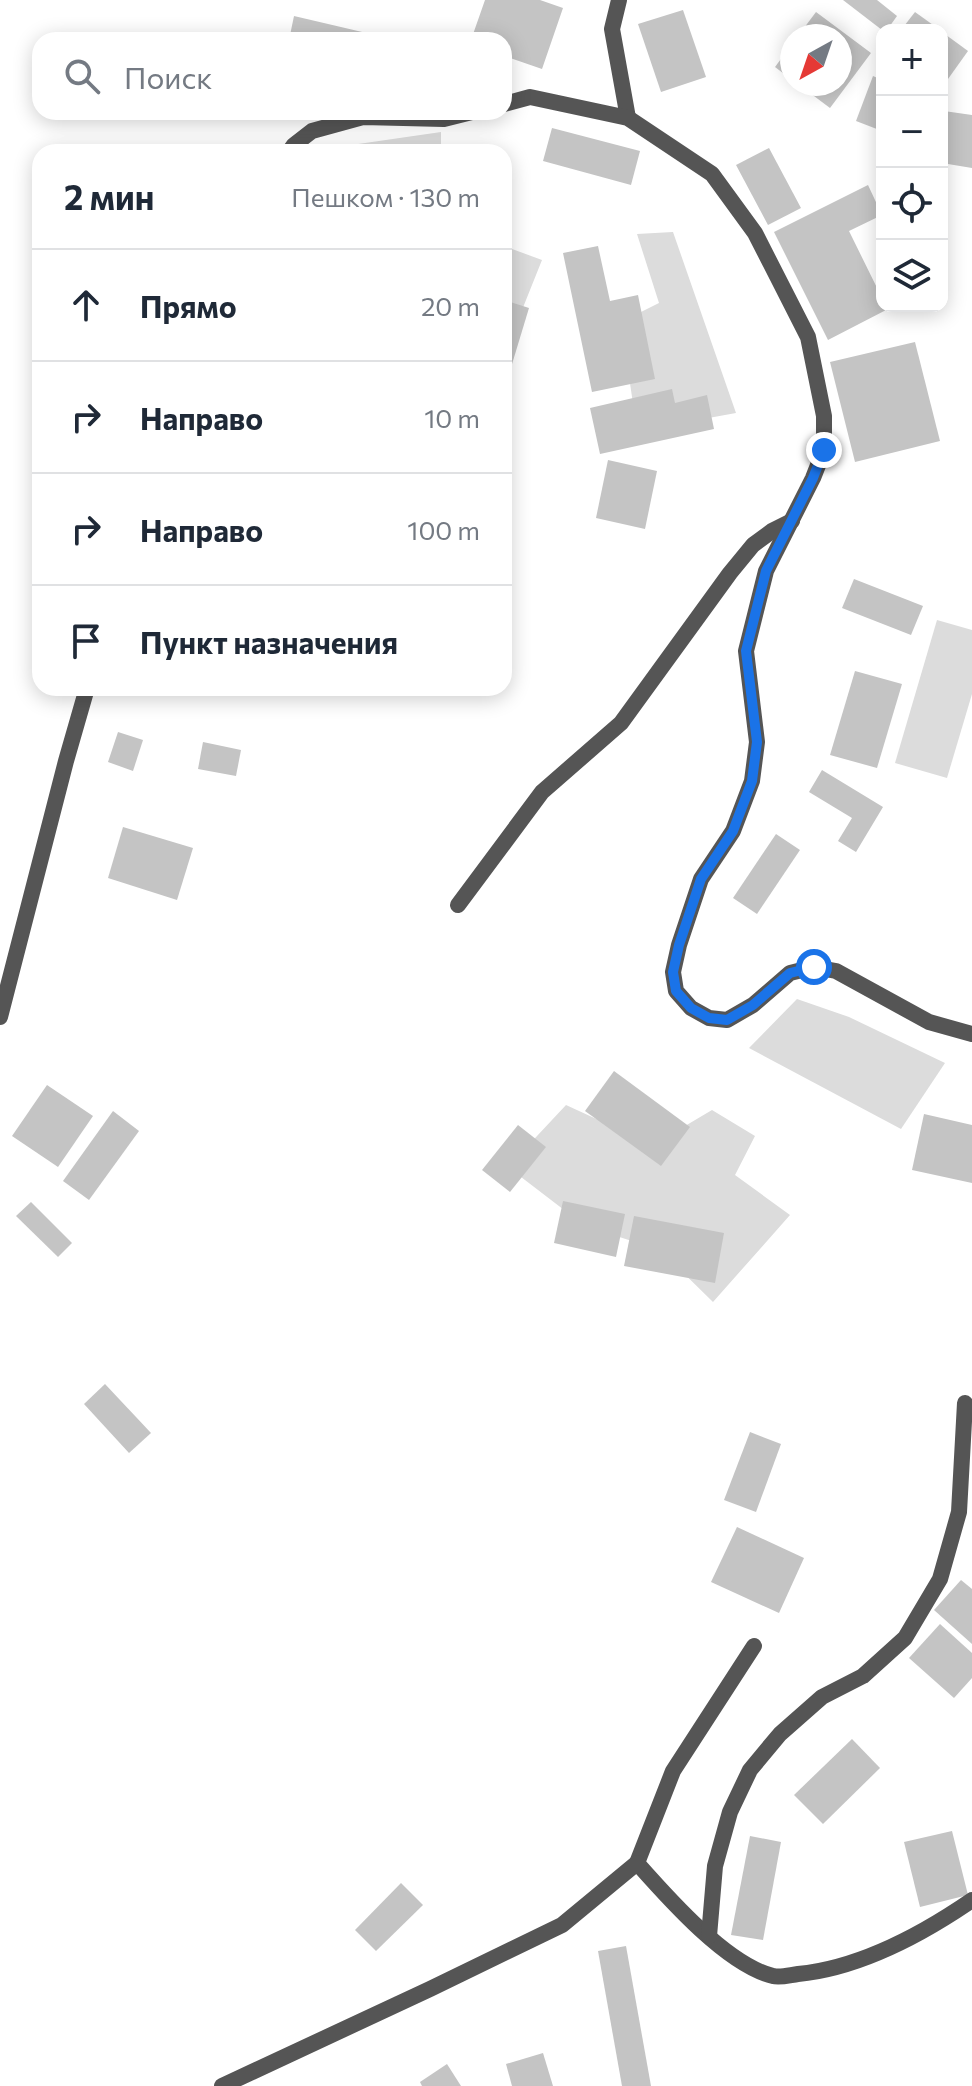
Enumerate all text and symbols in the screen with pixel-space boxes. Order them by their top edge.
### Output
north arrow [780,24,852,96]
map controls [876,24,948,312]
button: + [876,24,948,96]
search box [32,32,512,120]
icon: search [60,54,104,98]
text: Поиск [124,58,212,95]
button: − [876,96,948,168]
button: locate [876,168,948,240]
text: 2 мин [64,175,155,217]
text: Пешком · 130 m [291,181,480,212]
button: layers [876,240,948,312]
icon: ahead [64,283,108,327]
text: Прямо [140,287,237,324]
text: 20 m [421,290,480,321]
icon: right [64,395,108,439]
text: Направо [140,399,263,436]
text: 10 m [424,402,480,433]
route end [806,432,842,468]
icon: right [64,507,108,551]
text: Направо [140,511,263,548]
text: 100 m [407,514,480,545]
icon: arrive [64,619,108,663]
text: Пункт назначения [140,623,398,660]
route start [796,949,832,985]

